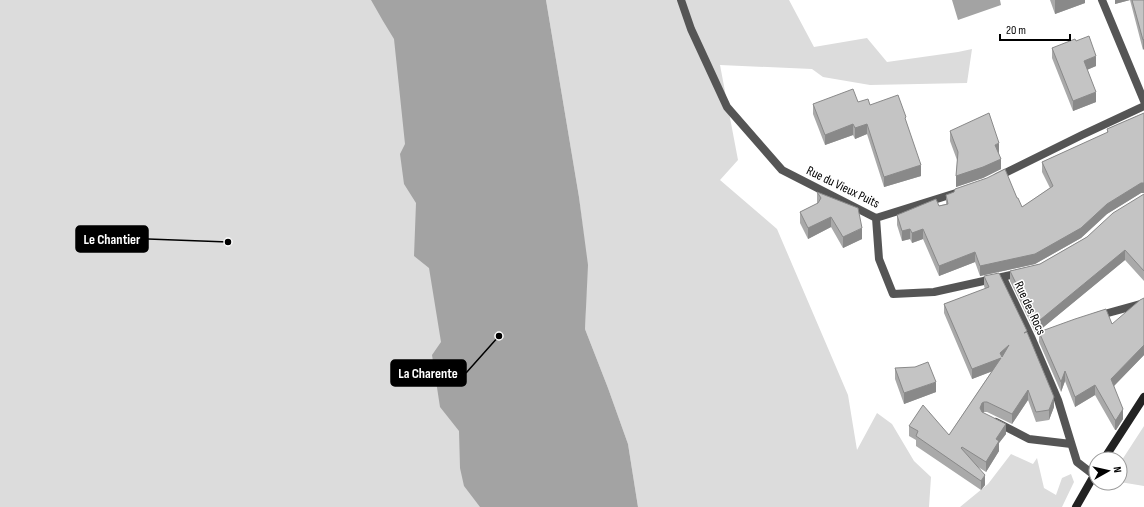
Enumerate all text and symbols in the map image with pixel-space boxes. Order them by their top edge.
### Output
scale bar [1000,16,1070,42]
text: 20 m [1006,23,1026,38]
street label: Rue du Vieux Puits [804,162,882,212]
callout: Le Chantier [76,226,148,252]
text: Le Chantier [84,231,141,248]
street label: Rue des Rocs [1011,279,1049,338]
callout: La Charente [391,360,466,386]
text: La Charente [398,365,458,382]
north arrow [1088,451,1128,491]
text: N [1111,466,1124,474]

